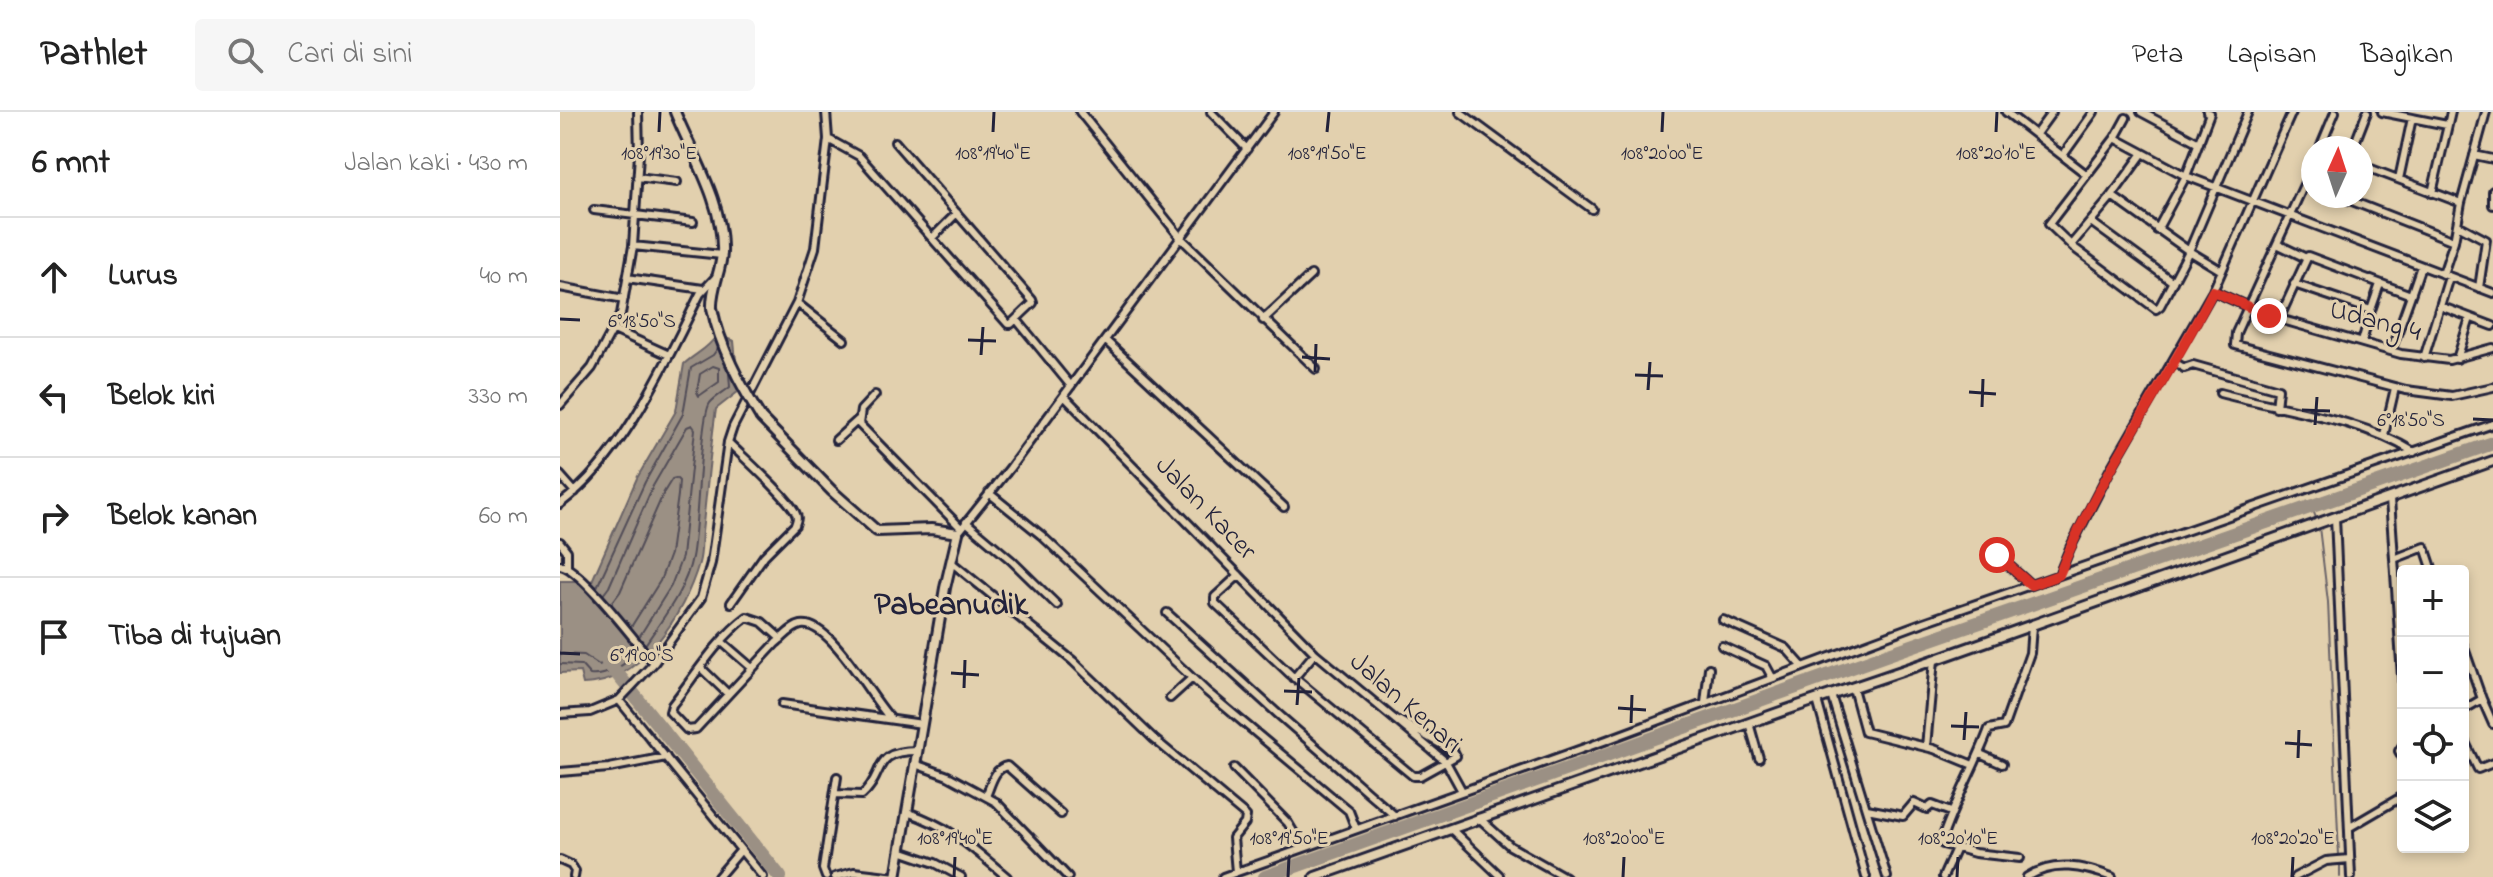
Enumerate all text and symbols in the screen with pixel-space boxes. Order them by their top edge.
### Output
search box [195,19,755,91]
text: Pathlet [40,27,147,83]
icon: search [223,33,267,77]
text: Cari di sini [287,33,413,77]
text: Peta [2132,35,2183,76]
text: Lapisan [2227,35,2316,76]
text: Bagikan [2360,35,2453,76]
north arrow [2301,136,2373,208]
text: 6 mnt [32,139,110,189]
text: 108°19'30"E [621,140,697,169]
text: 108°19'40"E [955,140,1031,169]
text: 108°19'50"E [1287,140,1367,169]
text: 108°20'00"E [1621,140,1703,169]
text: 108°20'10"E [1956,140,2036,169]
text: Jalan kaki · 430 m [344,145,528,183]
icon: ahead [32,255,76,299]
text: Lurus [108,255,178,299]
text: 40 m [479,258,528,296]
street label: Udang 4 [2325,290,2426,354]
route end [2251,298,2287,334]
text: 6°18'50"S [608,308,676,337]
icon: left [32,375,76,419]
text: Belok kiri [108,375,215,419]
text: 330 m [469,378,528,416]
text: 6°18'50"S [2377,407,2445,436]
street label: Jalan Kacer [1144,447,1266,571]
icon: right [32,495,76,539]
text: Belok kanan [108,495,257,539]
text: 60 m [479,498,528,536]
route start [1979,537,2015,573]
map controls [2397,565,2469,853]
button: + [2397,565,2469,637]
district label: Pabeanudik [874,583,1029,630]
icon: arrive [32,615,76,659]
text: Tiba di tujuan [108,615,281,659]
button: − [2397,637,2469,709]
text: 6°19'00"S [610,642,674,671]
street label: Jalan Kenari [1339,643,1471,765]
button: locate [2397,709,2469,781]
button: layers [2397,781,2469,853]
text: 108°19'40"E [917,825,993,854]
text: 108°19'50"E [1249,825,1329,854]
text: 108°20'00"E [1583,825,1665,854]
text: 108°20'10"E [1918,825,1998,854]
text: 108°20'20"E [2251,825,2335,854]

